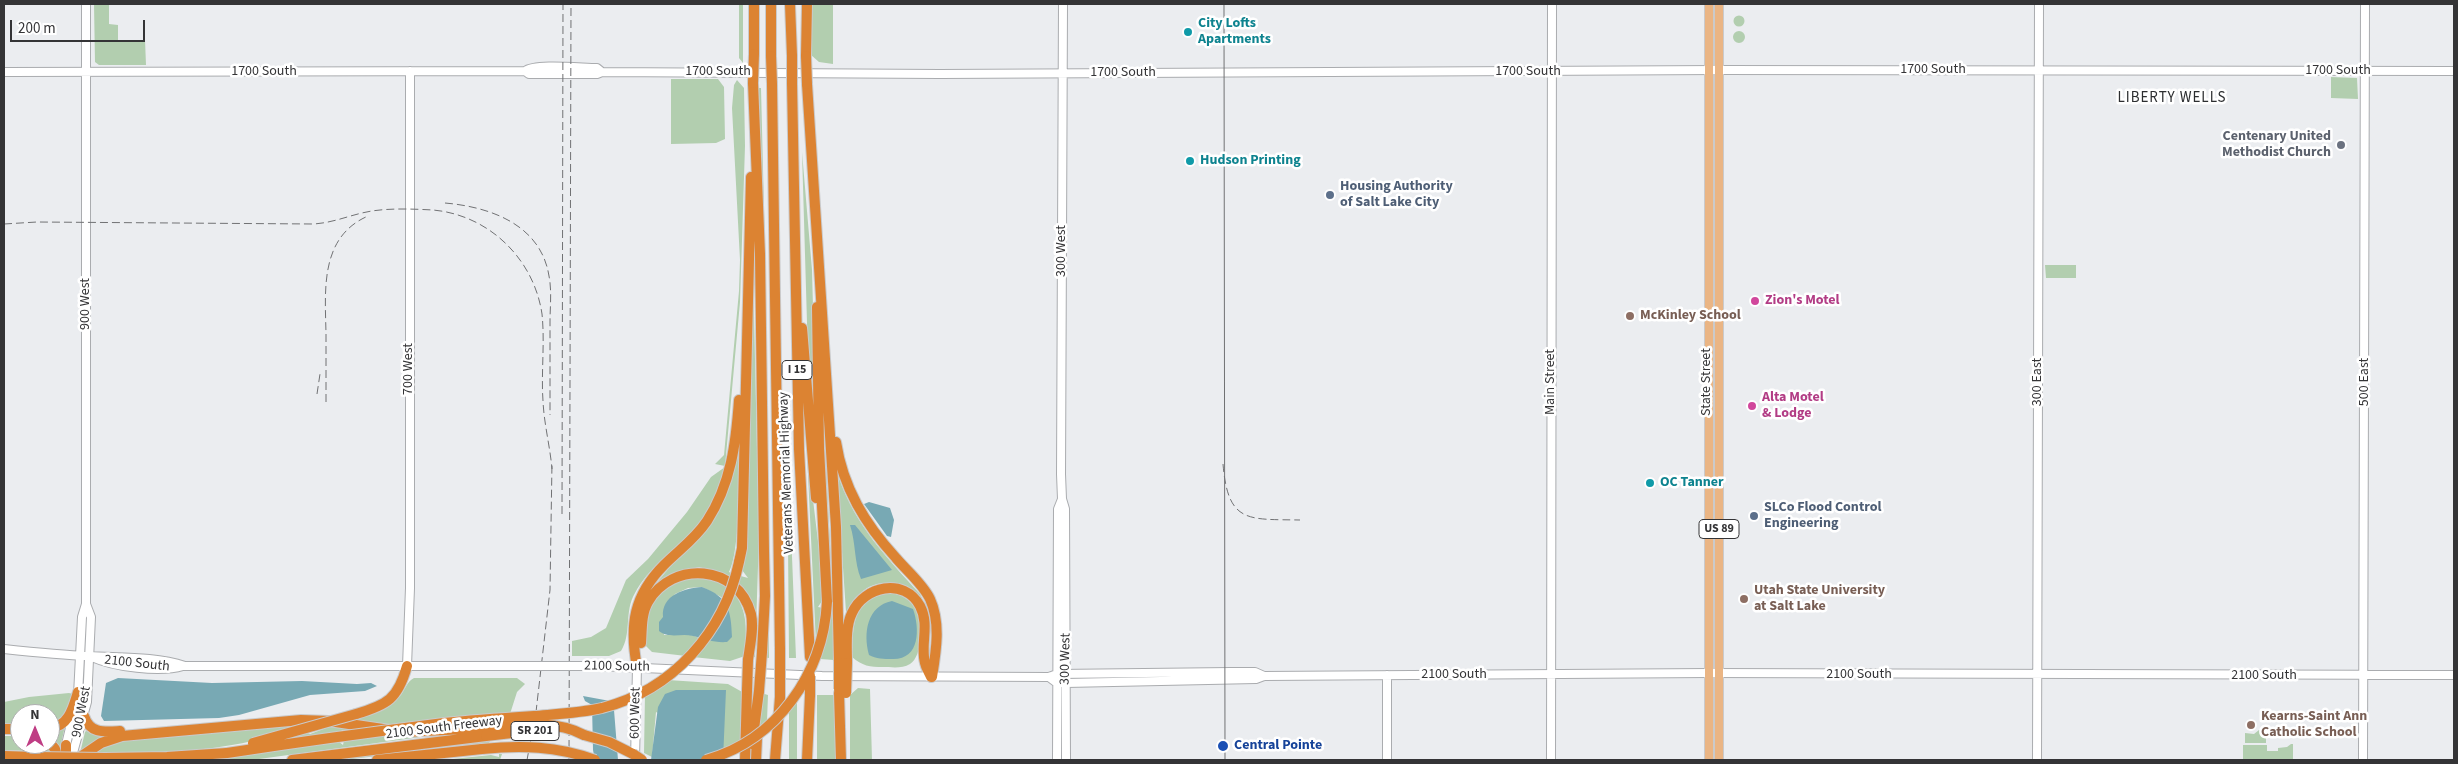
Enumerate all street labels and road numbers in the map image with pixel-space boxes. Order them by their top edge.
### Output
street label: 1700 South [1900,62,1966,78]
street label: 1700 South [2305,63,2371,79]
street label: 1700 South [231,64,297,80]
street label: 1700 South [685,64,751,80]
street label: 1700 South [1495,64,1561,80]
street label: 1700 South [1090,65,1156,81]
street label: 300 West [1054,225,1070,277]
street label: 900 West [78,278,94,330]
street label: 700 West [401,343,417,395]
street label: State Street [1699,348,1715,416]
street label: Main Street [1543,349,1559,415]
street label: 300 East [2030,358,2046,406]
street label: 500 East [2357,358,2373,406]
road number: I 15 [782,360,812,380]
street label: Veterans Memorial Highway [776,392,798,554]
road number: US 89 [1699,520,1739,538]
street label: 300 West [1057,633,1075,685]
street label: 2100 South [103,652,171,676]
street label: 2100 South [584,658,650,676]
street label: 2100 South [1421,667,1487,683]
street label: 2100 South [1826,667,1892,683]
street label: 2100 South [2231,668,2297,684]
street label: 900 West [69,685,95,739]
street label: 600 West [627,687,645,739]
street label: 2100 South Freeway [385,713,503,743]
road number: SR 201 [511,721,559,740]

